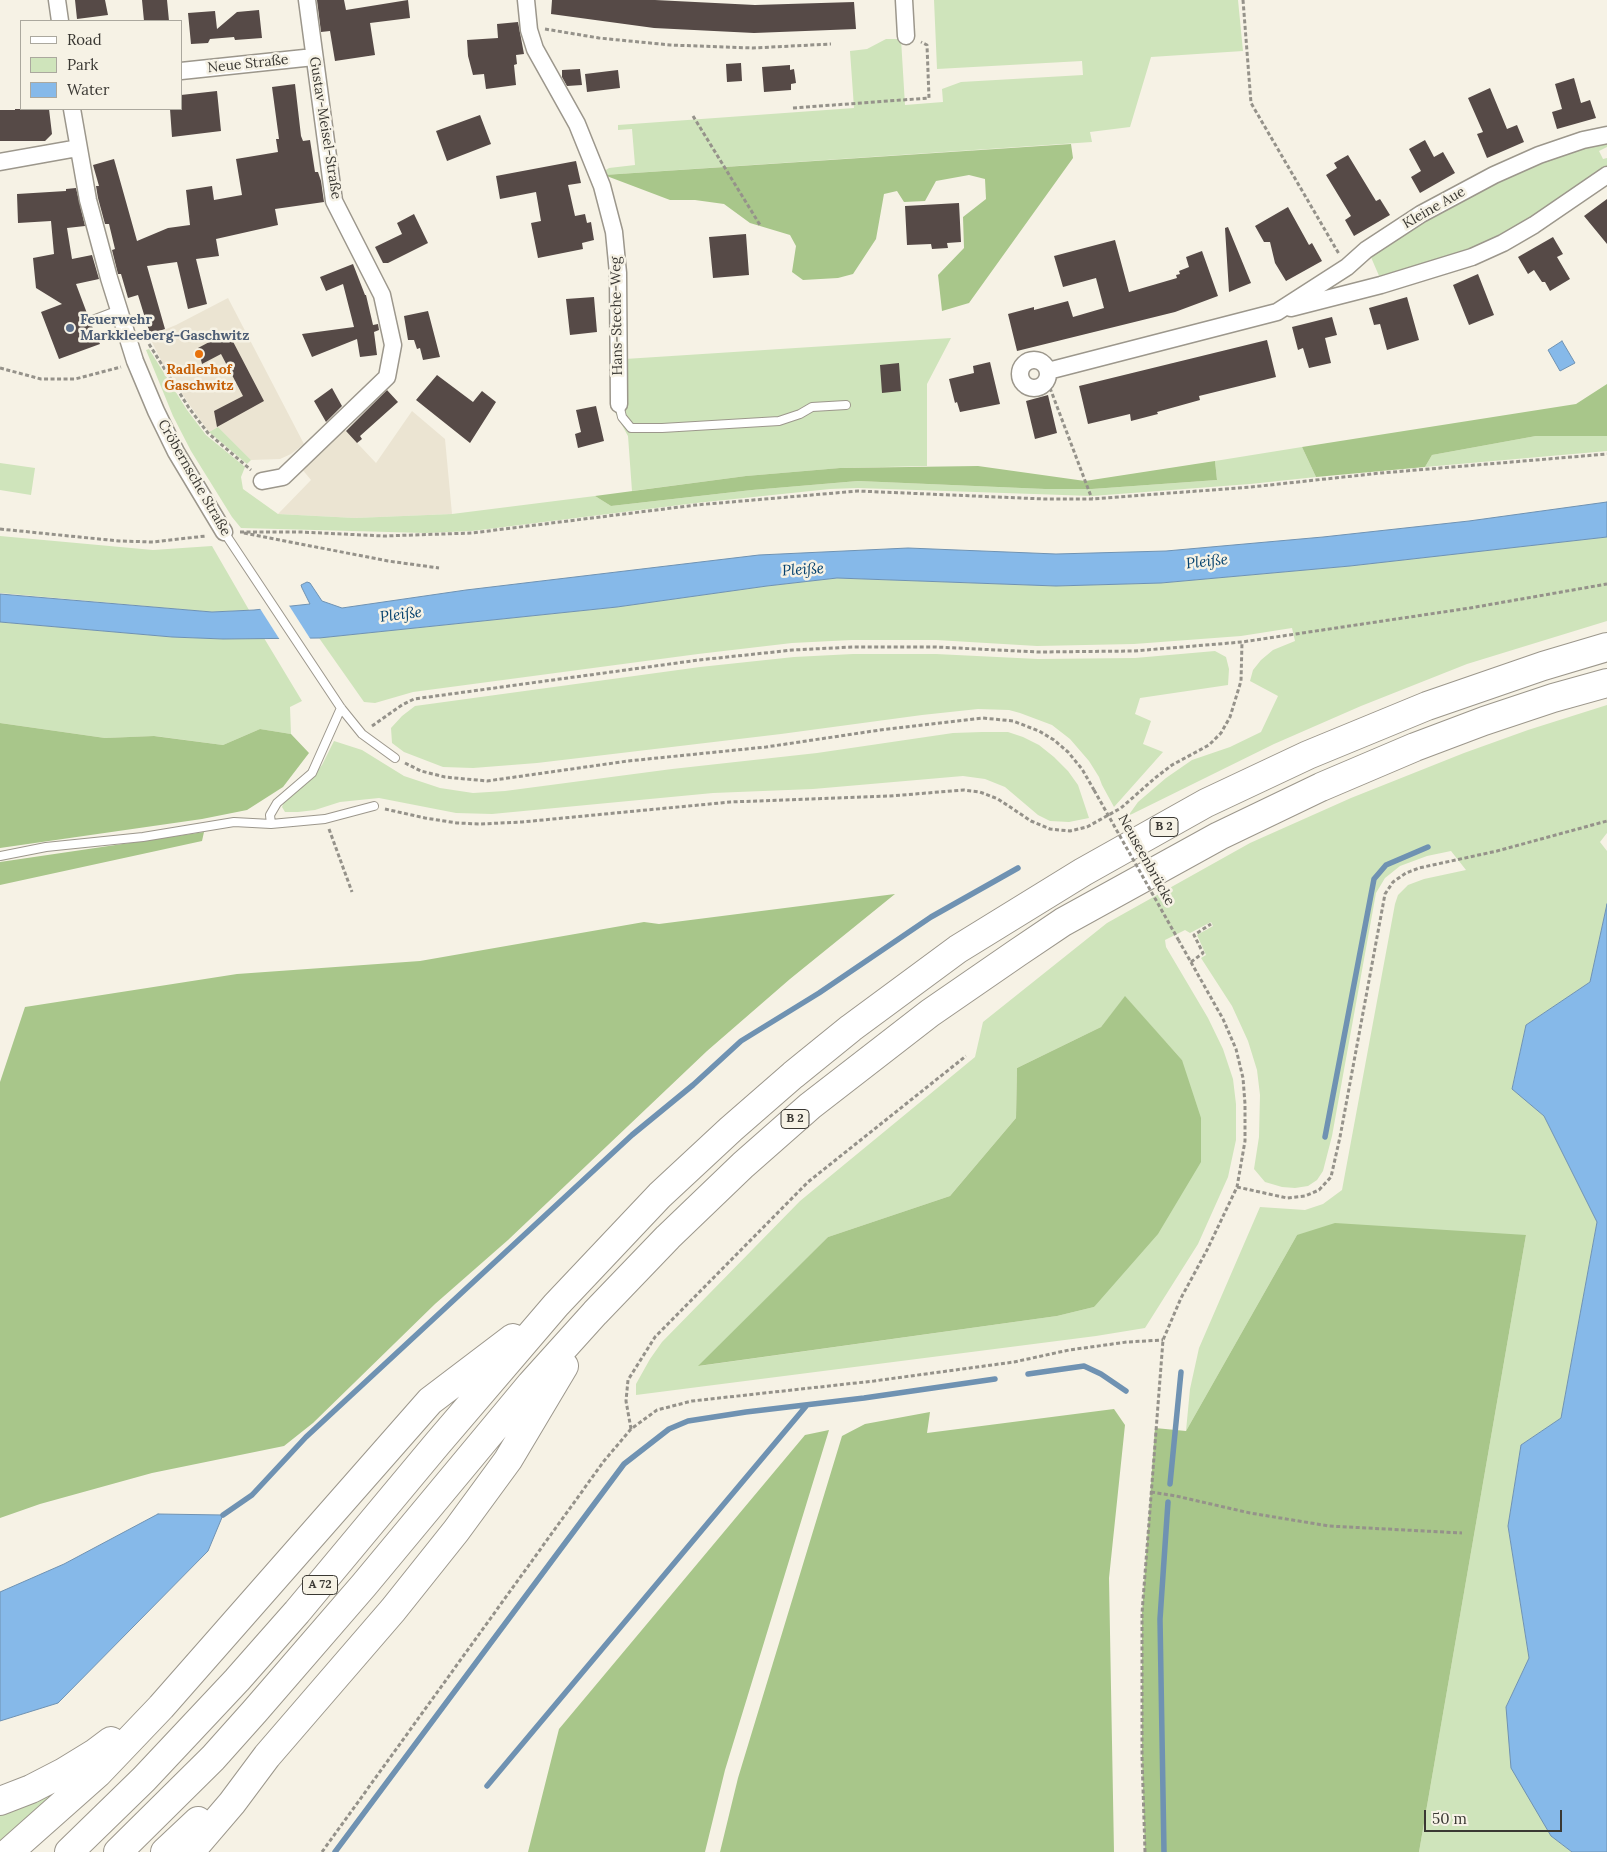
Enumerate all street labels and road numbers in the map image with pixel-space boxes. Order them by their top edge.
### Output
street label: Neue Straße [207,51,289,77]
street label: Gustav-Meisel-Straße [305,56,345,200]
street label: Kleine Aue [1400,183,1468,233]
street label: Hans-Steche-Weg [608,256,626,376]
street label: Cröbernsche Straße [154,417,234,539]
street label: Neuseenbrücke [1114,812,1178,908]
road number: B 2 [1150,818,1178,836]
road number: B 2 [781,1110,809,1128]
road number: A 72 [302,1576,338,1594]

